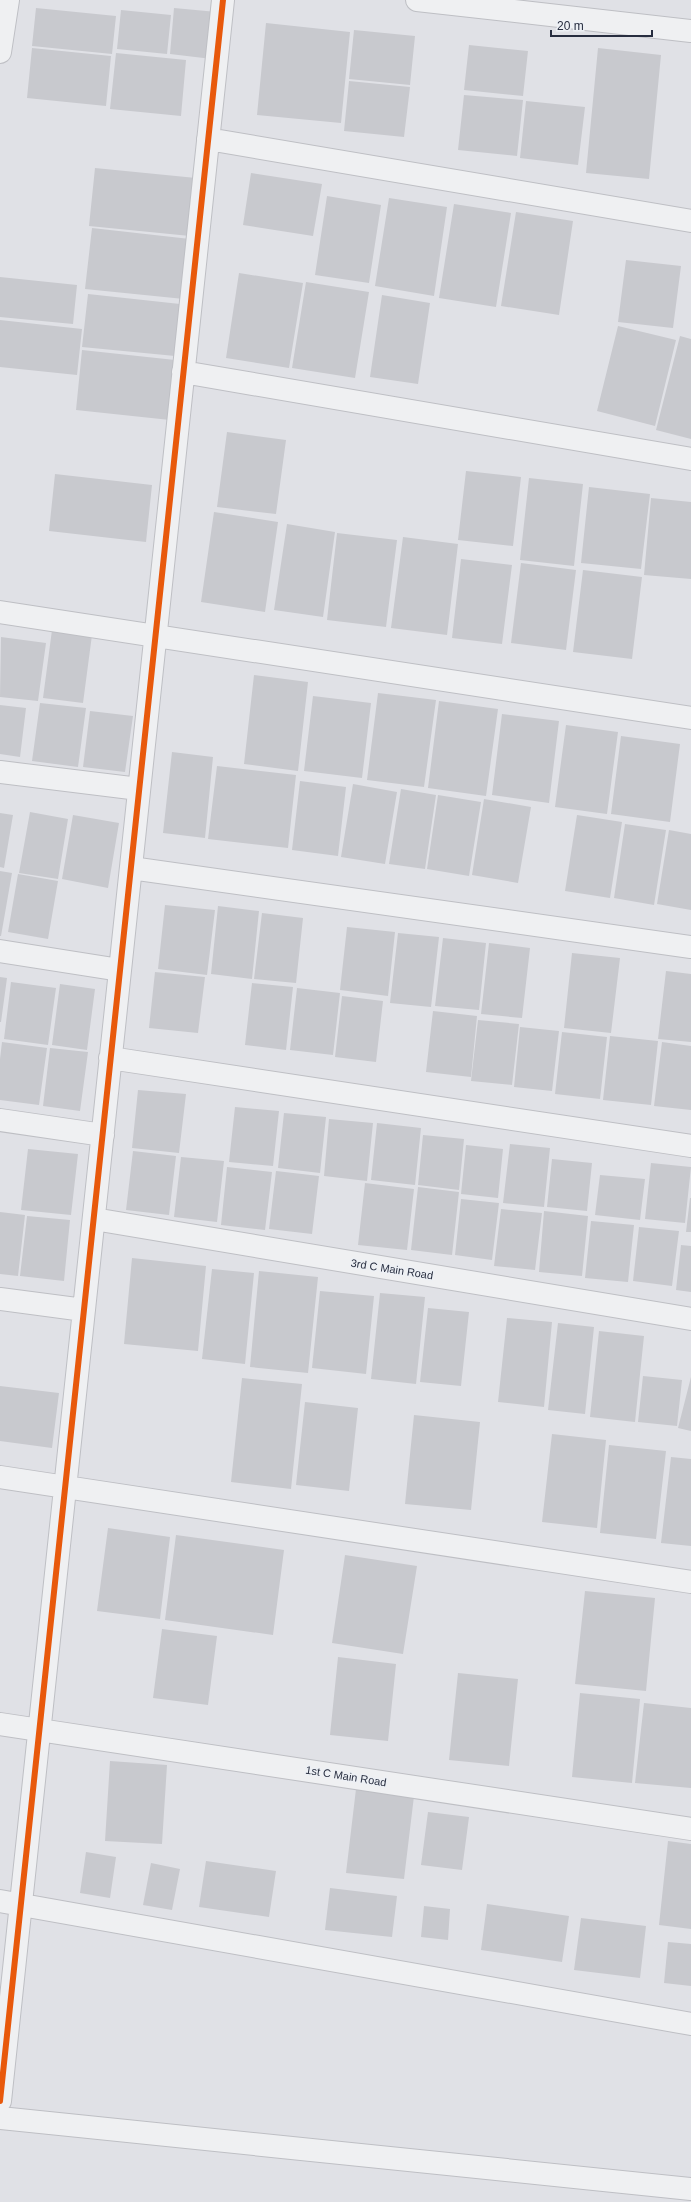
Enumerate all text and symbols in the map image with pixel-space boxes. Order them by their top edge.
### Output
scale bar [551,12,652,38]
text: 20 m [557,19,584,33]
street label: 3rd C Main Road [350,1257,434,1281]
street label: 1st C Main Road [305,1764,387,1788]

